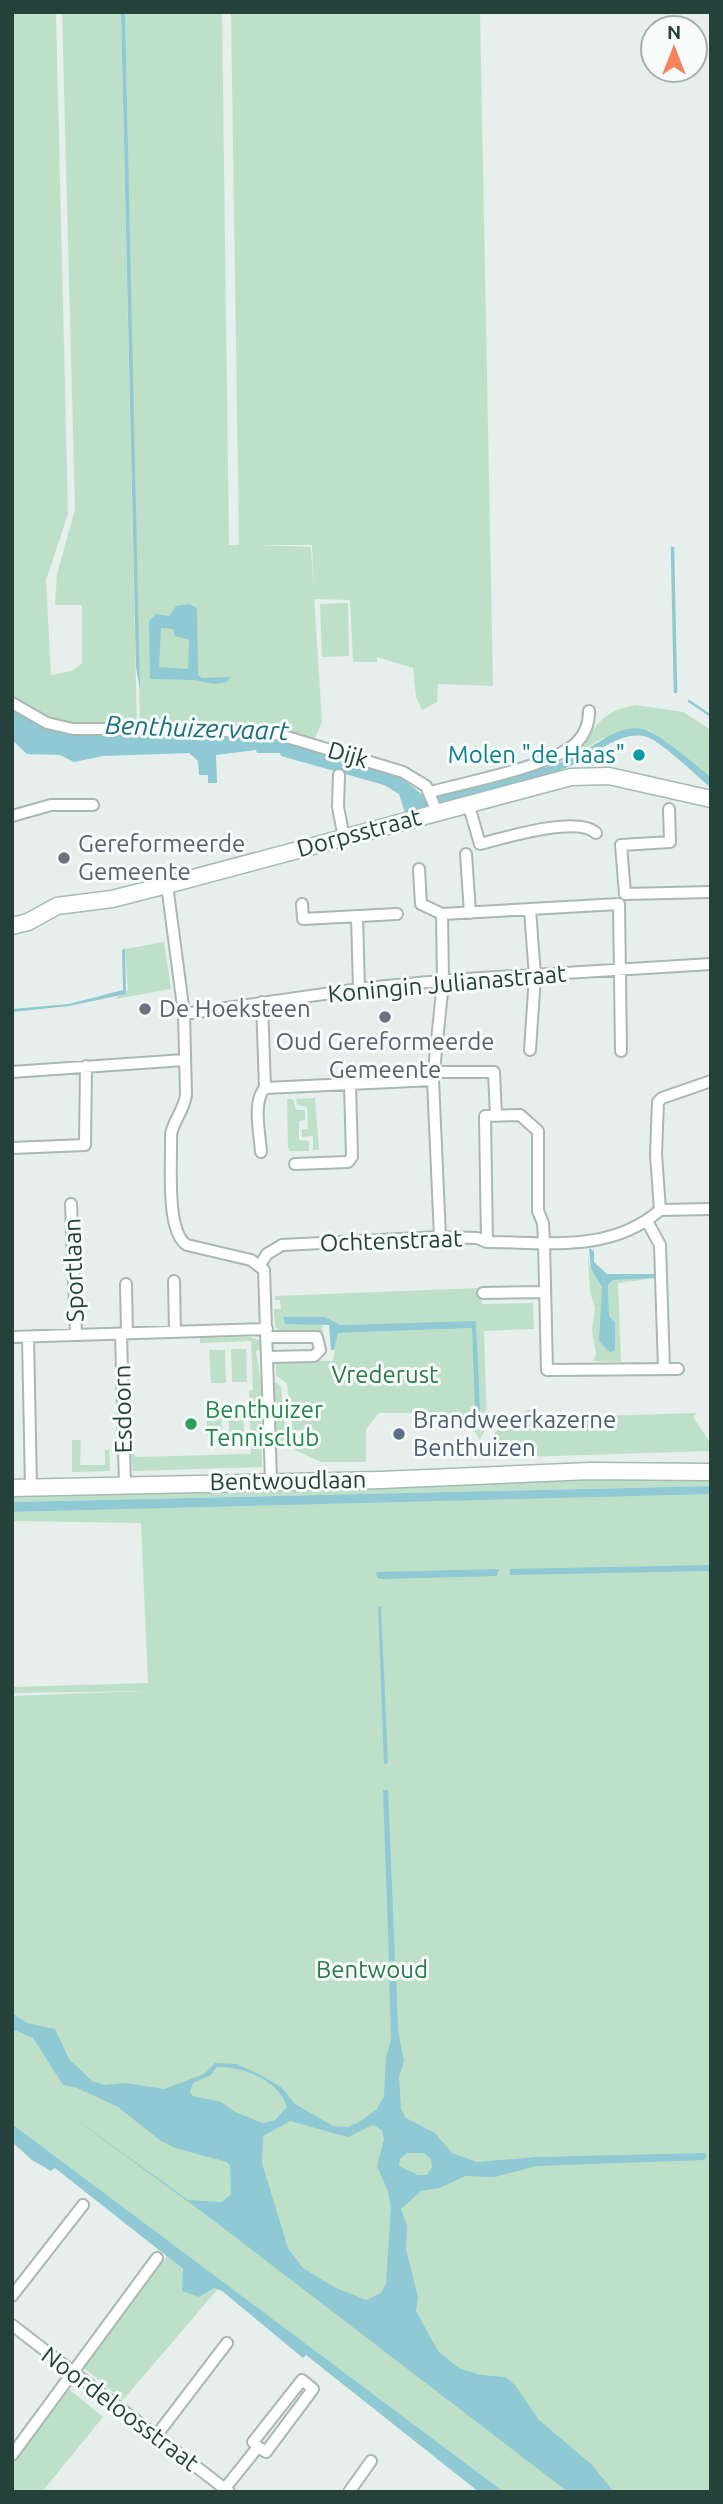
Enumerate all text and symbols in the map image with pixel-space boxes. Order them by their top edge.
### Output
north arrow [639,14,709,84]
text: N [667,21,681,43]
water label: Benthuizervaart [104,710,290,745]
street label: Dijk [325,736,371,773]
place label: Molen "de Haas" [448,741,625,768]
marker: Molen "de Haas" [631,747,647,763]
street label: Dorpsstraat [294,803,425,862]
place label: Gereformeerde Gemeente [78,830,245,885]
marker: Gereformeerde Gemeente [56,850,72,866]
street label: Koningin Julianastraat [327,960,568,1007]
place label: De Hoeksteen [159,995,311,1022]
marker: De Hoeksteen [137,1001,153,1017]
marker: Oud Gereformeerde Gemeente [377,1009,393,1025]
place label: Oud Gereformeerde Gemeente [275,1028,495,1083]
street label: Sportlaan [58,1218,89,1322]
street label: Ochtenstraat [319,1224,463,1256]
park label: Vrederust [331,1361,439,1388]
street label: Esdoorn [108,1364,137,1454]
place label: Benthuizer Tennisclub [205,1396,323,1451]
place label: Brandweerkazerne Benthuizen [413,1406,616,1461]
marker: Benthuizer Tennisclub [183,1416,199,1432]
marker: Brandweerkazerne Benthuizen [391,1426,407,1442]
street label: Bentwoudlaan [209,1466,367,1495]
park label: Bentwoud [316,1956,428,1983]
street label: Noordeloosstraat [37,2341,205,2477]

